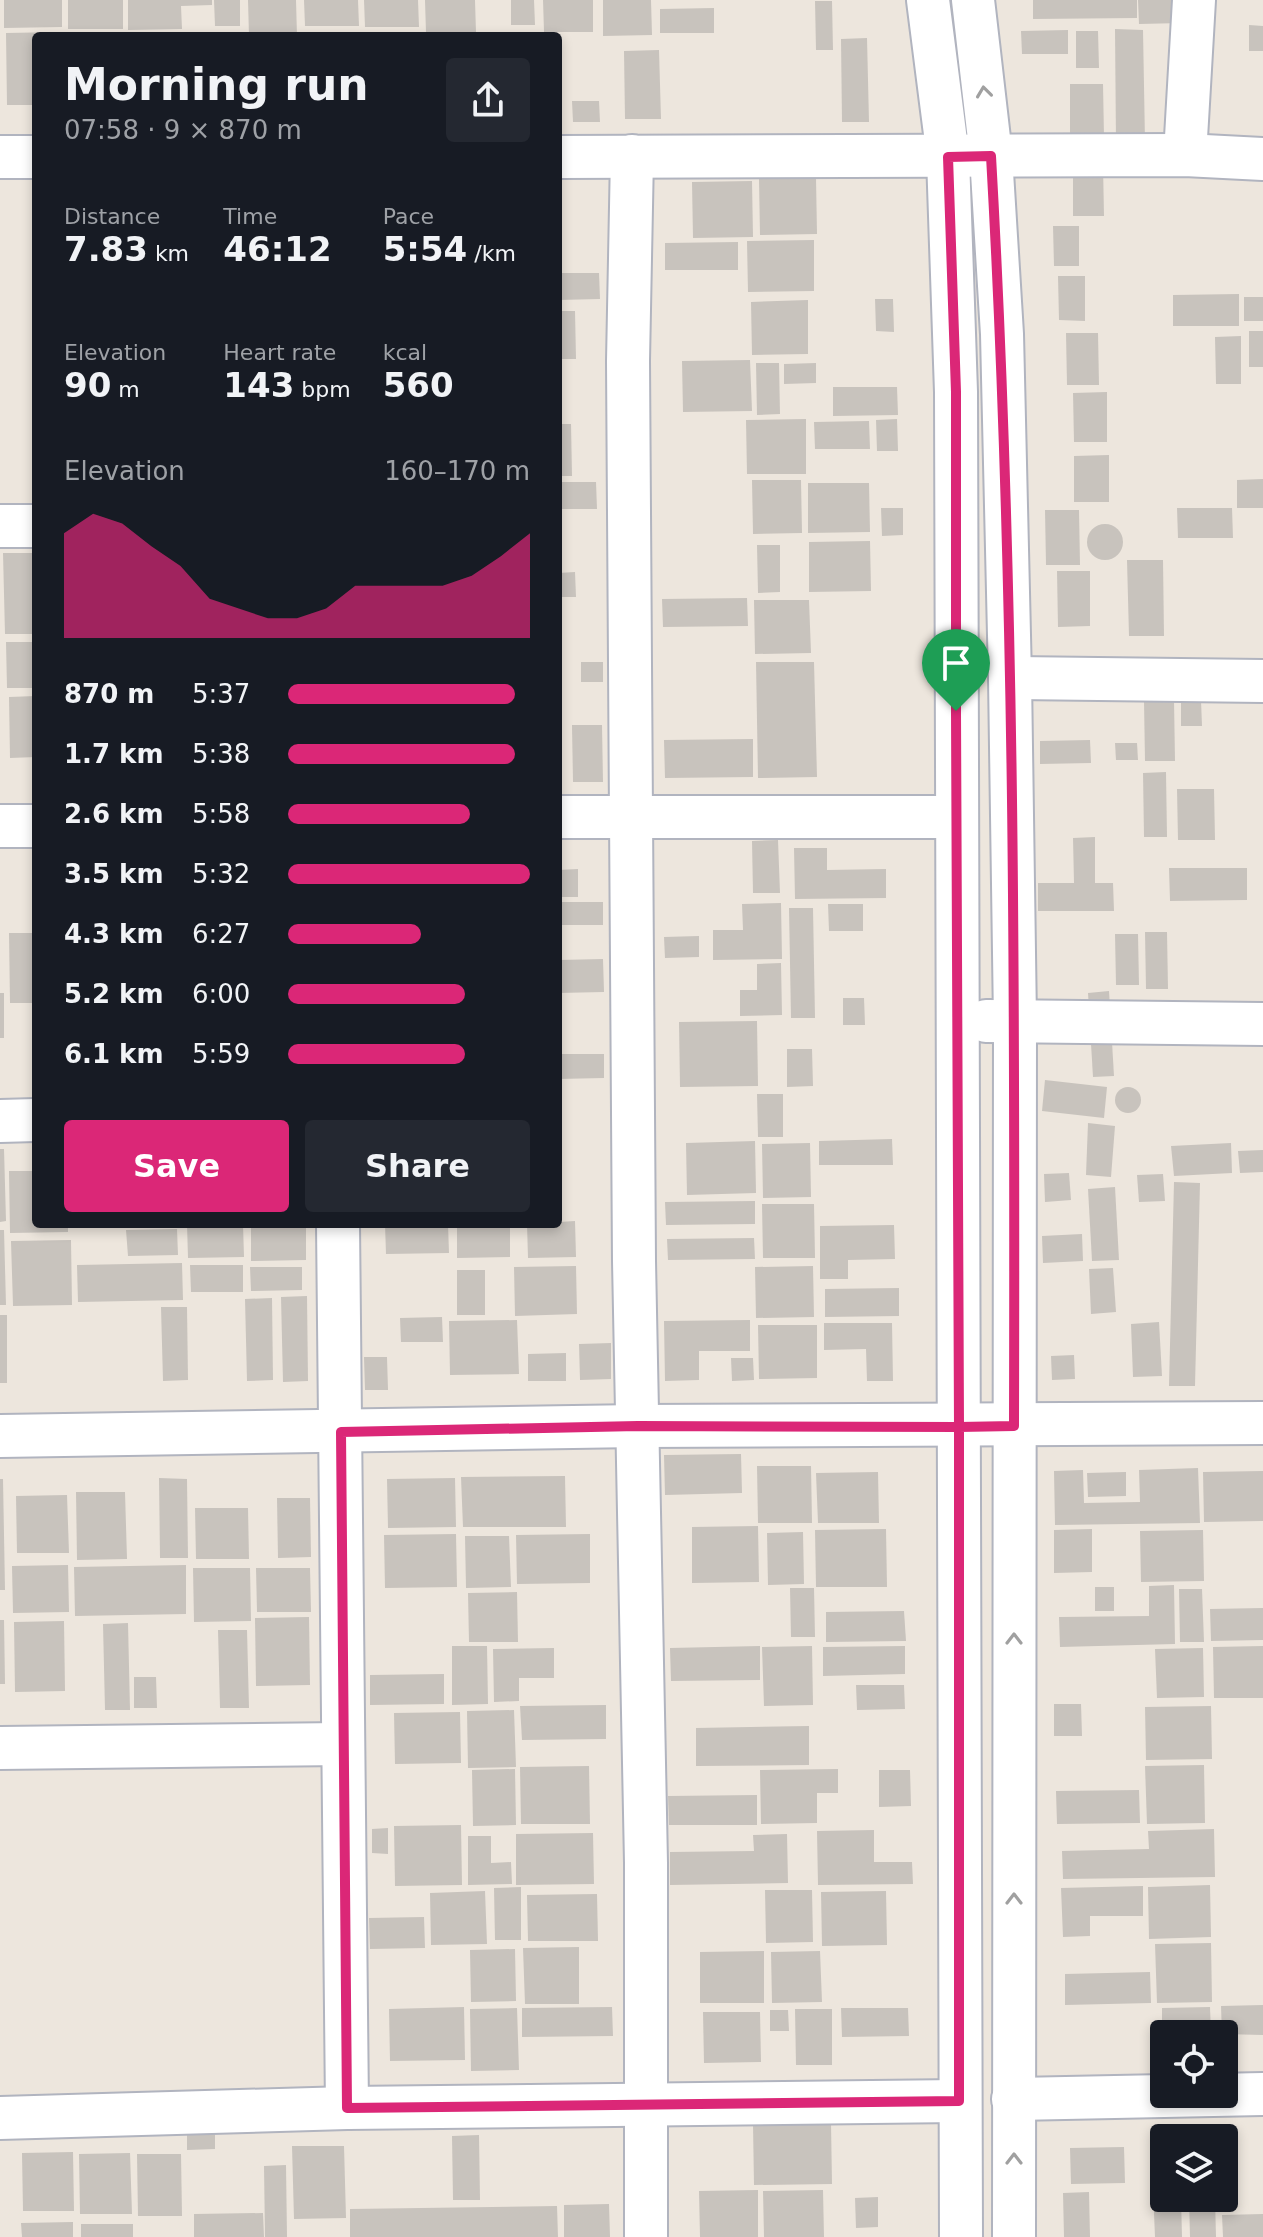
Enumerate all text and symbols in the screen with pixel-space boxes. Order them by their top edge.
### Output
button: share [446,58,530,142]
text: Morning run [64,59,369,110]
one-way arrow [975,85,992,98]
text: 07:58 · 9 × 870 m [64,115,302,145]
text: Distance [64,204,160,229]
text: Time [223,204,277,229]
text: Pace [383,204,434,229]
text: 7.83 [64,229,148,269]
text: 46:12 [223,229,332,269]
text: 5:54 [383,229,467,269]
text: km [148,241,189,266]
text: /km [467,241,516,266]
text: Elevation [64,340,166,365]
text: Heart rate [223,340,336,365]
text: kcal [383,340,427,365]
text: 90 [64,365,111,405]
text: 143 [223,365,294,405]
text: 560 [383,365,454,405]
text: m [111,377,140,402]
text: bpm [294,377,351,402]
text: Elevation [64,456,185,486]
text: 160–170 m [384,456,530,486]
pin [922,629,990,711]
icon: arrive [934,641,978,685]
text: 870 m [64,679,154,709]
text: 5:37 [192,679,250,709]
text: 1.7 km [64,739,164,769]
text: 5:38 [192,739,250,769]
text: 2.6 km [64,799,164,829]
text: 5:58 [192,799,250,829]
text: 3.5 km [64,859,164,889]
text: 5:32 [192,859,250,889]
text: 4.3 km [64,919,164,949]
text: 6:27 [192,919,250,949]
text: 5.2 km [64,979,164,1009]
text: 6:00 [192,979,250,1009]
text: 6.1 km [64,1039,164,1069]
text: 5:59 [192,1039,250,1069]
button: Save [64,1120,289,1212]
button: Share [305,1120,530,1212]
one-way arrow [1005,1632,1023,1645]
one-way arrow [1005,1892,1023,1905]
map controls [1150,2020,1238,2212]
button: locate [1150,2020,1238,2108]
button: layers [1150,2124,1238,2212]
one-way arrow [1005,2152,1023,2165]

